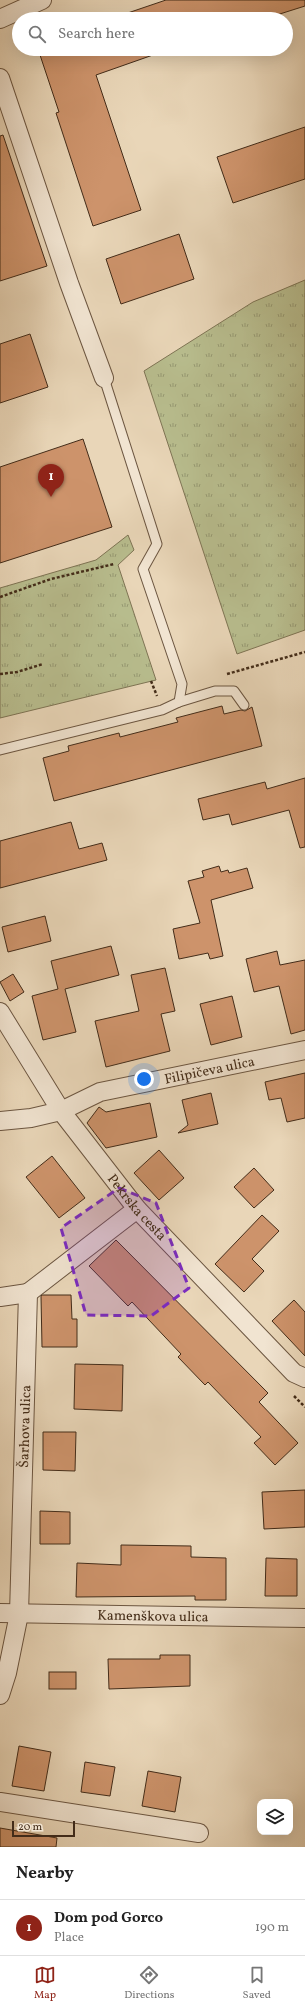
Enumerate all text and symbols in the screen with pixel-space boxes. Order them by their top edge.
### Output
search box [12,12,293,56]
icon: search [26,23,48,45]
text: Search here [58,24,135,45]
pin: 1 [38,464,64,497]
street label: Filipičeva ulica [163,1053,257,1090]
your location [134,1069,154,1089]
street label: Pekrska cesta [102,1171,170,1245]
street label: Šarhova ulica [15,1385,36,1468]
street label: Kamenškova ulica [97,1607,209,1627]
map controls [257,1799,293,1835]
button: layers [257,1799,293,1835]
scale bar [12,1819,75,1838]
text: 20 m [18,1820,42,1835]
text: Nearby [16,1862,74,1885]
text: Dom pod Gorco [54,1908,163,1929]
text: 1 [26,1919,32,1937]
text: 190 m [255,1919,289,1937]
text: Place [54,1929,84,1947]
tab: Map [34,1964,56,2003]
tab: Directions [124,1964,175,2003]
tab: Saved [243,1964,271,2003]

